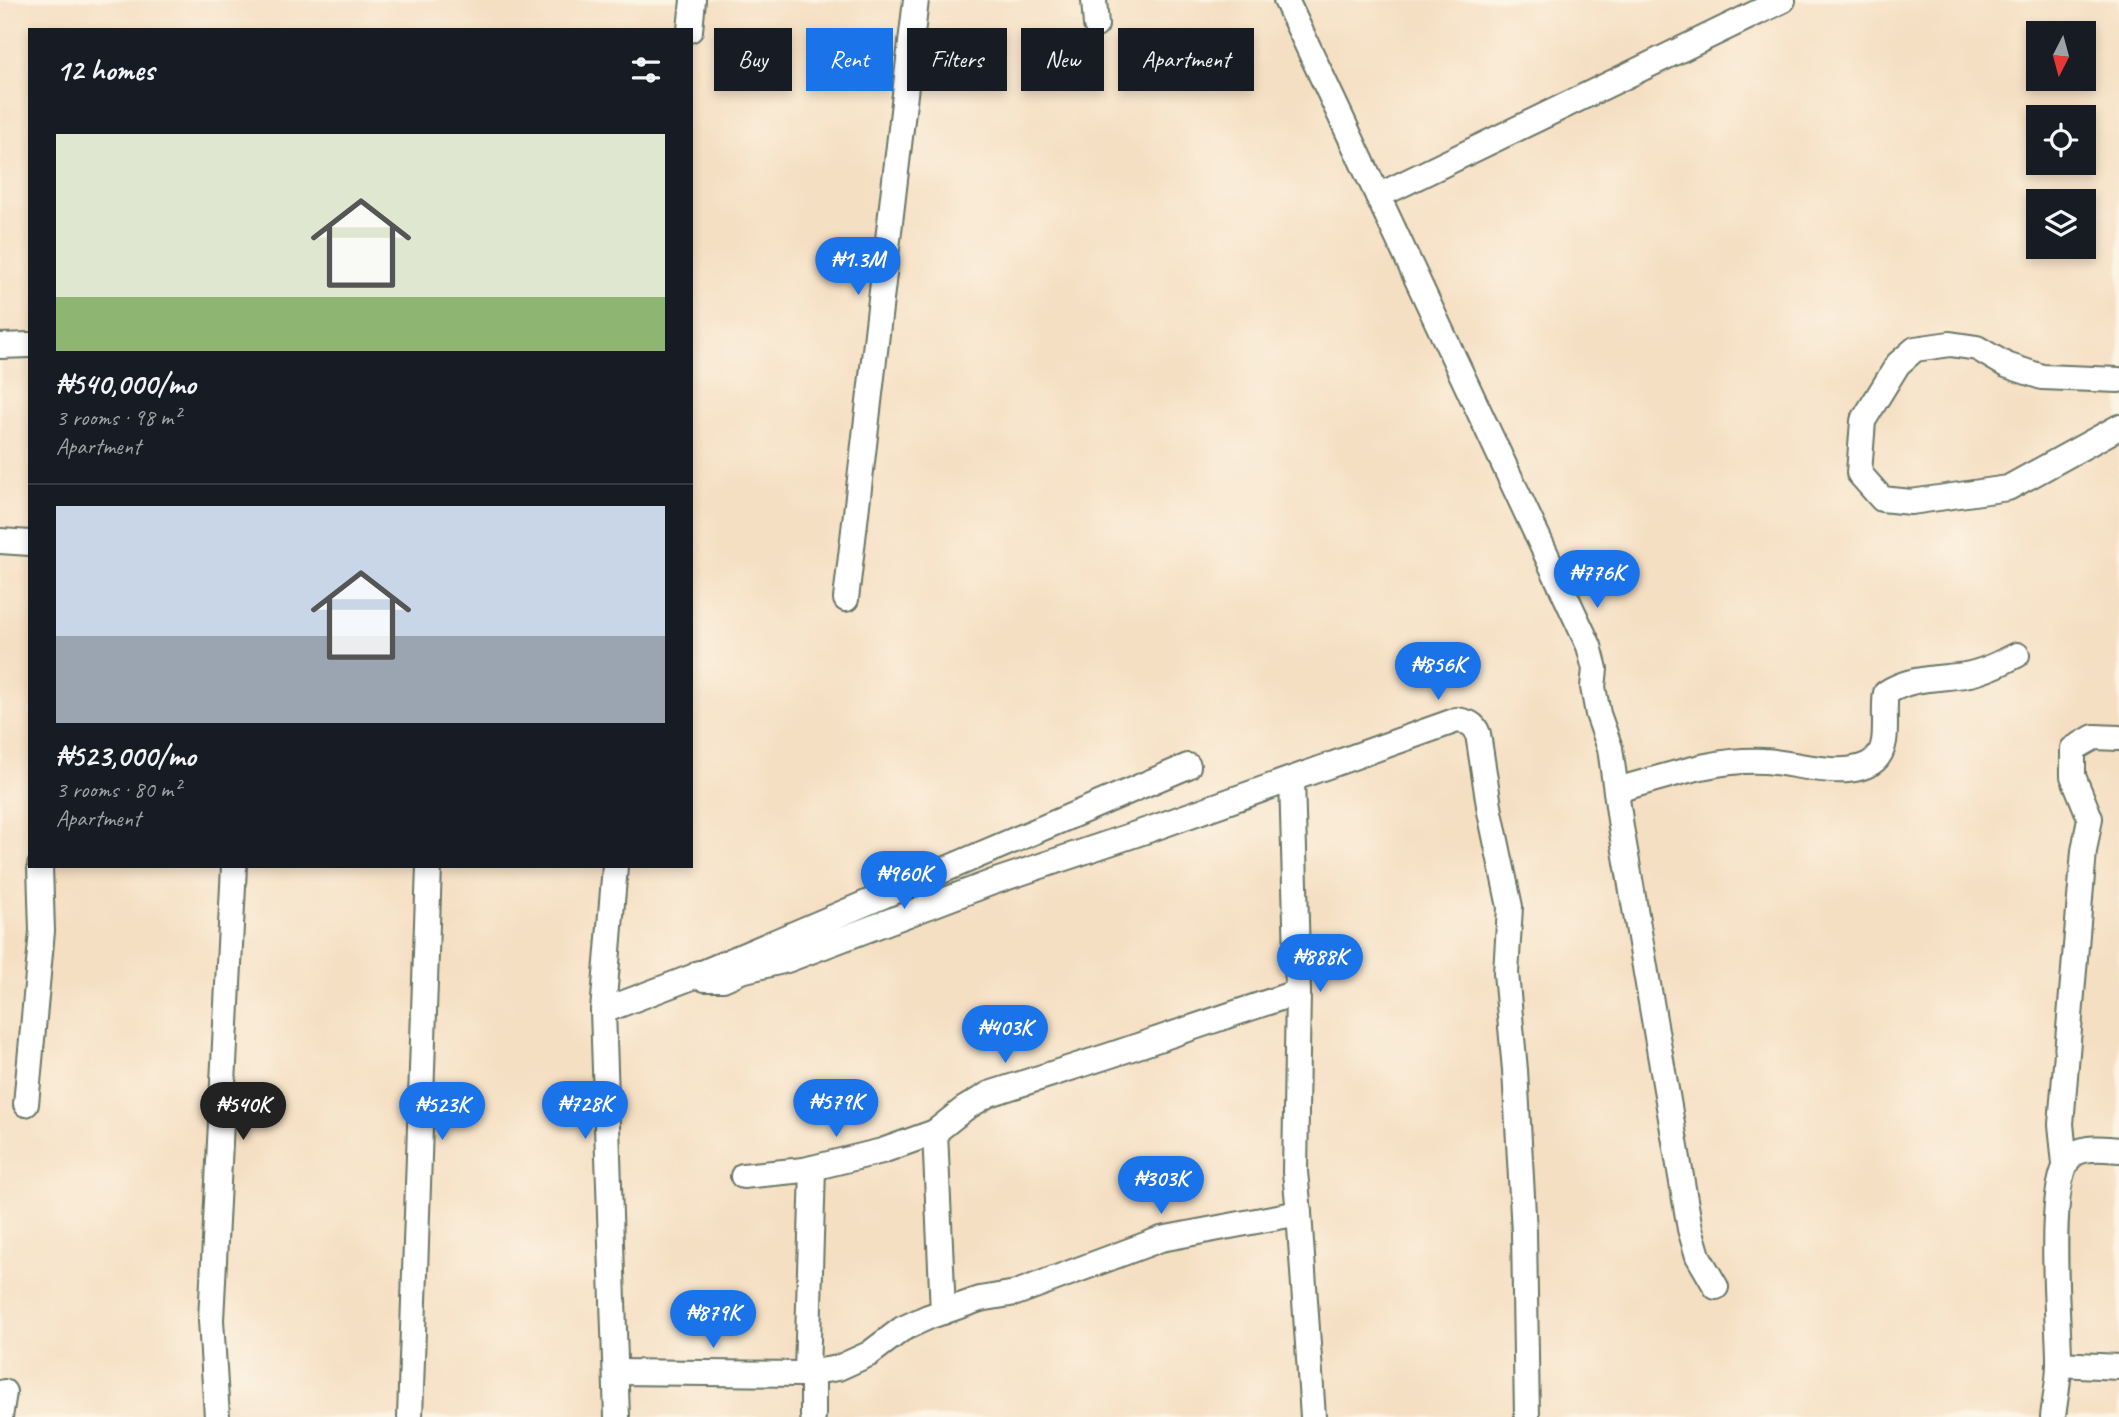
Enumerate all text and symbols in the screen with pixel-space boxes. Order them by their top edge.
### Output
north arrow [2026,21,2096,91]
map controls [2026,21,2096,259]
chip: Buy [714,28,792,91]
chip: Rent [806,28,893,91]
chip: Filters [907,28,1007,91]
chip: New [1021,28,1104,91]
chip: Apartment [1118,28,1254,91]
text: 12 homes [56,51,154,89]
icon: filters [627,51,665,89]
button: locate [2026,105,2096,175]
icon: home [298,180,424,306]
button: layers [2026,189,2096,259]
pin: ₦1.3M [809,238,907,297]
text: ₦1.3M [831,245,885,274]
text: ₦540,000/mo [56,365,196,403]
text: 3 rooms · 98 m² [56,403,180,432]
text: Apartment [56,432,141,461]
pin: ₦776K [1548,550,1646,610]
icon: home [298,552,424,678]
text: ₦776K [1570,558,1624,587]
pin: ₦856K [1389,642,1487,702]
text: ₦856K [1411,650,1465,679]
text: ₦523,000/mo [56,737,196,775]
text: 3 rooms · 80 m² [56,775,180,804]
text: Apartment [56,804,141,833]
pin: ₦960K [855,852,953,911]
text: ₦960K [877,859,931,888]
pin: ₦888K [1271,934,1369,994]
text: ₦888K [1293,942,1347,971]
pin: ₦403K [956,1006,1054,1065]
text: ₦403K [978,1013,1032,1042]
pin: ₦579K [787,1080,885,1139]
pin: ₦540K [194,1082,292,1142]
pin: ₦523K [393,1082,491,1142]
pin: ₦728K [536,1082,634,1141]
text: ₦579K [809,1087,863,1116]
text: ₦728K [558,1089,612,1118]
text: ₦540K [216,1090,270,1119]
text: ₦523K [415,1090,469,1119]
pin: ₦303K [1112,1156,1210,1216]
text: ₦303K [1134,1164,1188,1193]
pin: ₦879K [664,1290,762,1350]
text: ₦879K [686,1298,740,1327]

